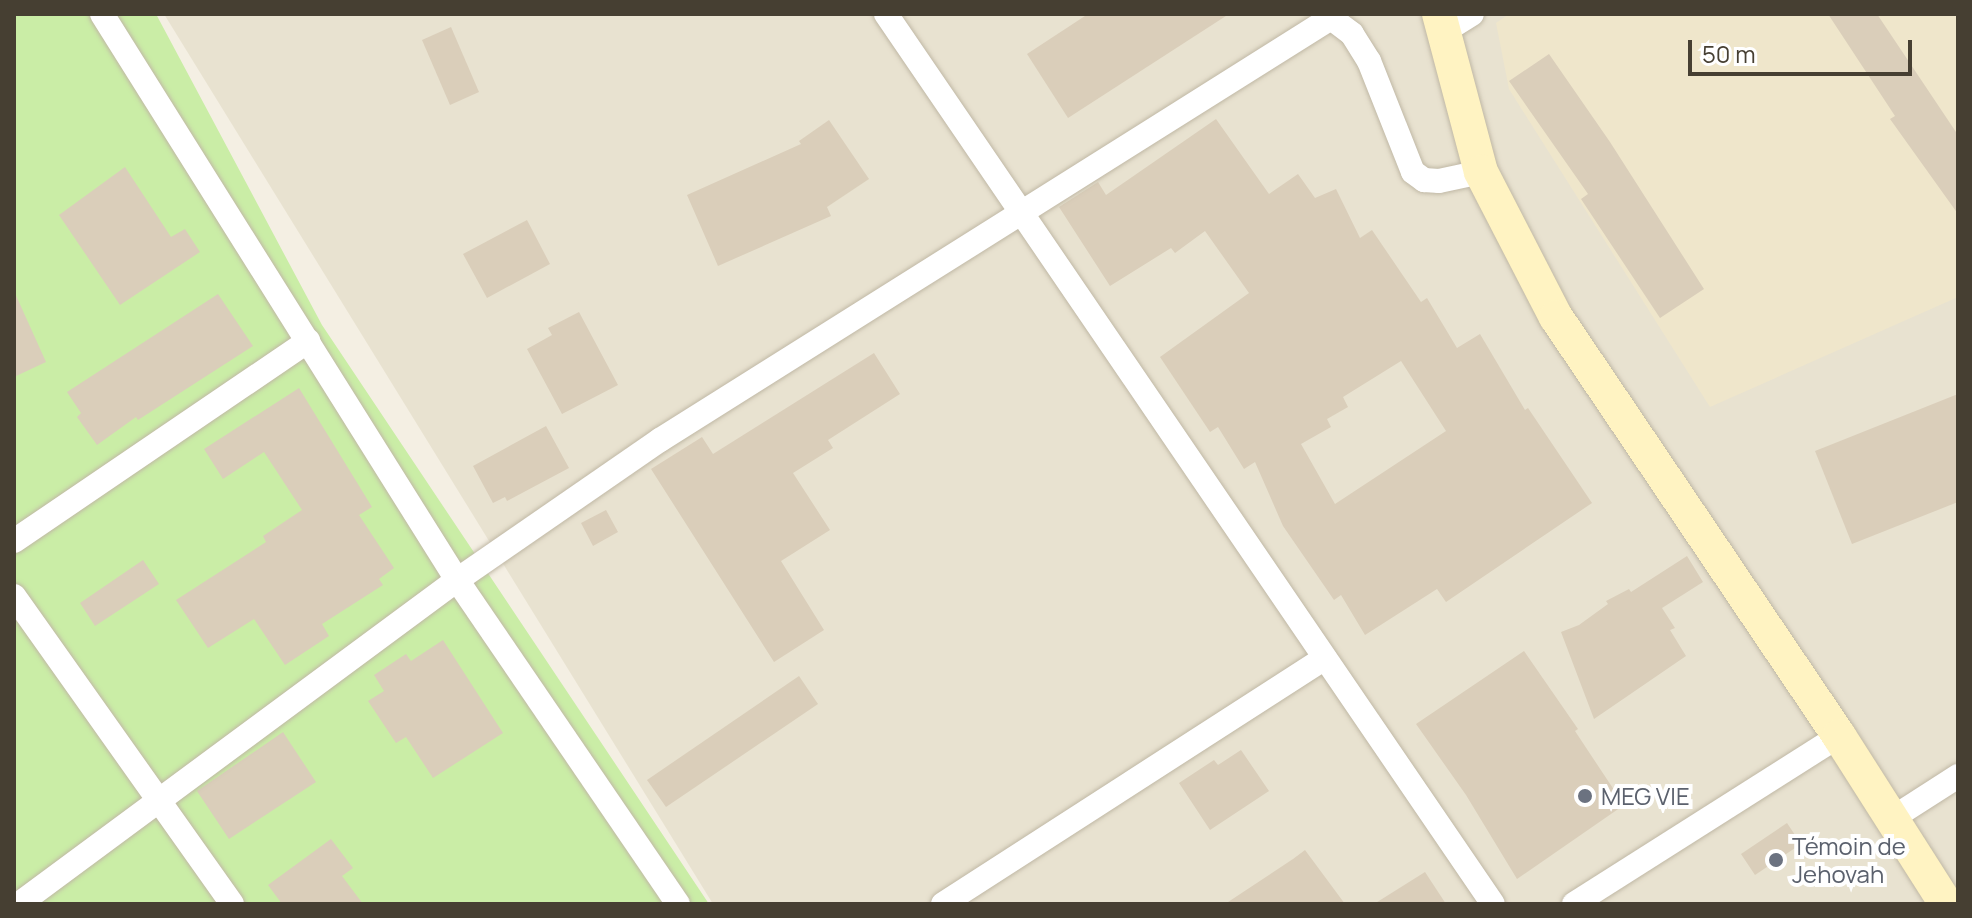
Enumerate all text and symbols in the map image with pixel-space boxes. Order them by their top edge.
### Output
scale bar [1692,24,1916,74]
text: 50 m [1702,37,1756,70]
place label: MEG VIE [1601,782,1690,810]
marker: MEG VIE [1576,787,1594,805]
place label: Témoin de Jehovah [1792,832,1906,888]
marker: Témoin de Jehovah [1767,851,1785,869]

